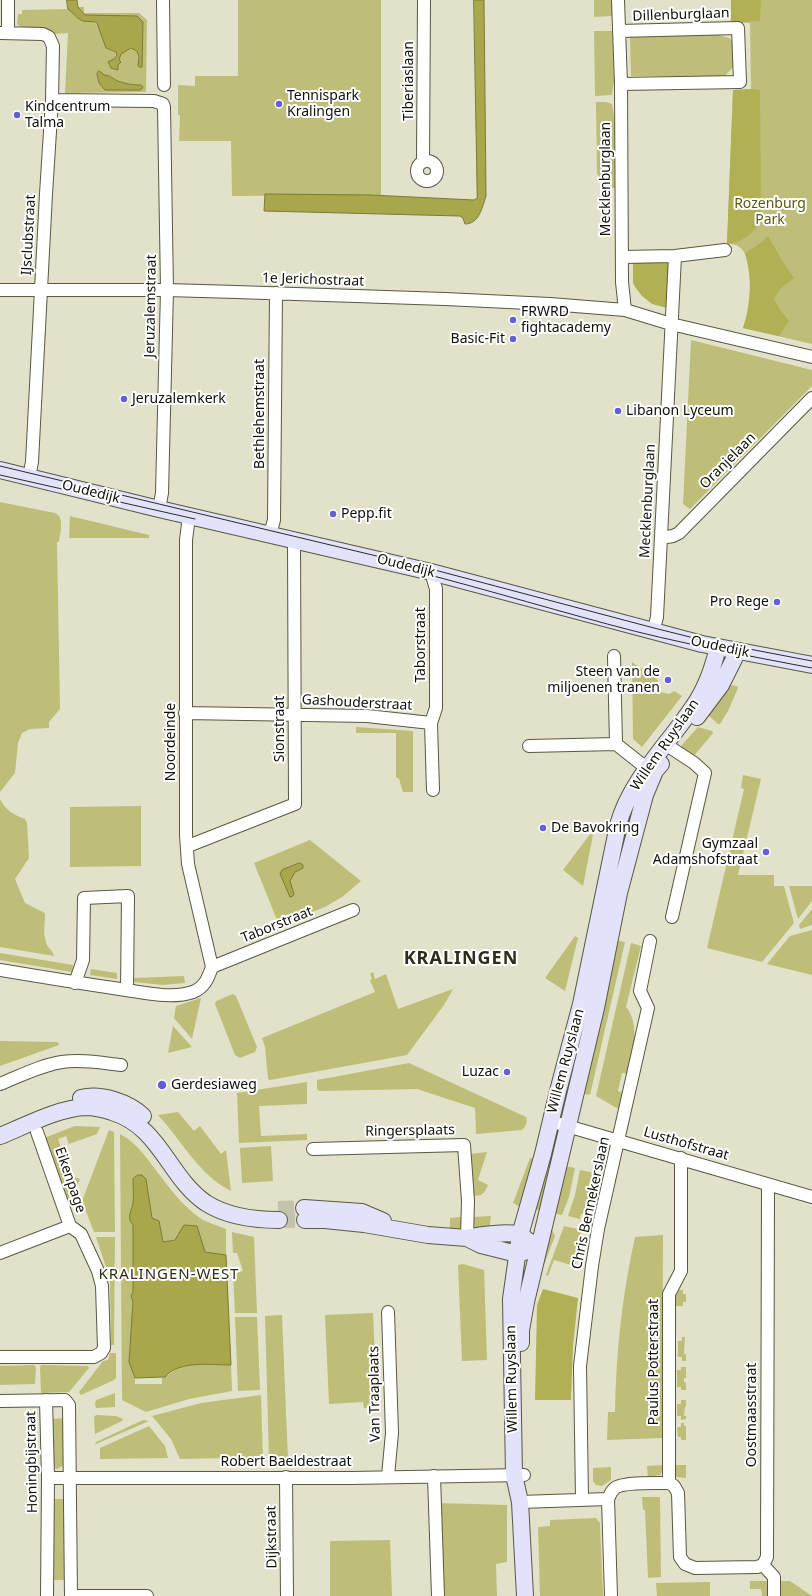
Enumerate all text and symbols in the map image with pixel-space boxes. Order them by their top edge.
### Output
street label: Dillenburglaan [632,5,730,25]
street label: Tiberiaslaan [401,41,417,121]
place label: Tennispark Kralingen [287,88,359,120]
place label: Kindcentrum Talma [25,99,110,132]
marker: Tennispark Kralingen [274,99,284,109]
marker: Kindcentrum Talma [12,110,22,120]
street label: Mecklenburglaan [598,122,614,236]
street label: IJsclubstraat [18,194,40,276]
park label: Rozenburg Park [734,196,806,228]
street label: Jeruzalemstraat [142,254,160,358]
street label: 1e Jerichostraat [261,270,365,290]
place label: FRWRD fightacademy [521,304,611,336]
marker: FRWRD fightacademy [508,315,518,325]
place label: Basic-Fit [451,331,505,347]
marker: Basic-Fit [508,334,518,344]
street label: Bethlehemstraat [252,359,268,469]
place label: Jeruzalemkerk [132,391,226,407]
marker: Jeruzalemkerk [119,394,129,404]
place label: Libanon Lyceum [626,403,734,419]
marker: Libanon Lyceum [613,406,623,416]
street label: Oranjelaan [696,429,760,493]
street label: Mecklenburglaan [637,443,659,559]
street label: Oudedijk [60,477,122,507]
place label: Pepp.fit [341,506,392,522]
marker: Pepp.fit [328,509,338,519]
street label: Oudedijk [375,551,437,581]
place label: Pro Rege [710,594,769,610]
marker: Pro Rege [772,597,782,607]
street label: Taborstraat [413,607,429,683]
street label: Oudedijk [689,633,751,661]
place label: Steen van de miljoenen tranen [547,664,660,696]
marker: Steen van de miljoenen tranen [663,675,673,685]
street label: Gashouderstraat [301,692,413,714]
street label: Sionstraat [272,696,288,762]
street label: Willem Ruyslaan [627,696,703,794]
street label: Noordeinde [163,703,179,781]
place label: De Bavokring [551,820,639,836]
marker: De Bavokring [538,823,548,833]
place label: Gymzaal Adamshofstraat [653,836,758,868]
marker: Gymzaal Adamshofstraat [761,847,771,857]
street label: Taborstraat [239,903,315,947]
district label: KRALINGEN [404,948,518,970]
street label: Willem Ruyslaan [544,1007,588,1115]
place label: Luzac [462,1064,499,1080]
marker: Luzac [502,1067,512,1077]
place label: Gerdesiaweg [171,1077,257,1093]
marker: Gerdesiaweg [156,1079,168,1091]
street label: Ringersplaats [365,1122,455,1140]
street label: Lusthofstraat [642,1124,730,1164]
street label: Chris Bennekerslaan [569,1135,613,1271]
street label: Eikenpage [51,1145,89,1215]
district label: KRALINGEN-WEST [99,1266,239,1284]
street label: Paulus Potterstraat [646,1299,662,1425]
street label: Willem Ruyslaan [503,1325,521,1433]
street label: Van Traaplaats [366,1346,384,1442]
street label: Oostmaasstraat [744,1363,760,1467]
street label: Honingbijstraat [23,1411,41,1513]
street label: Robert Baeldestraat [220,1454,352,1470]
street label: Dijkstraat [263,1505,281,1569]

